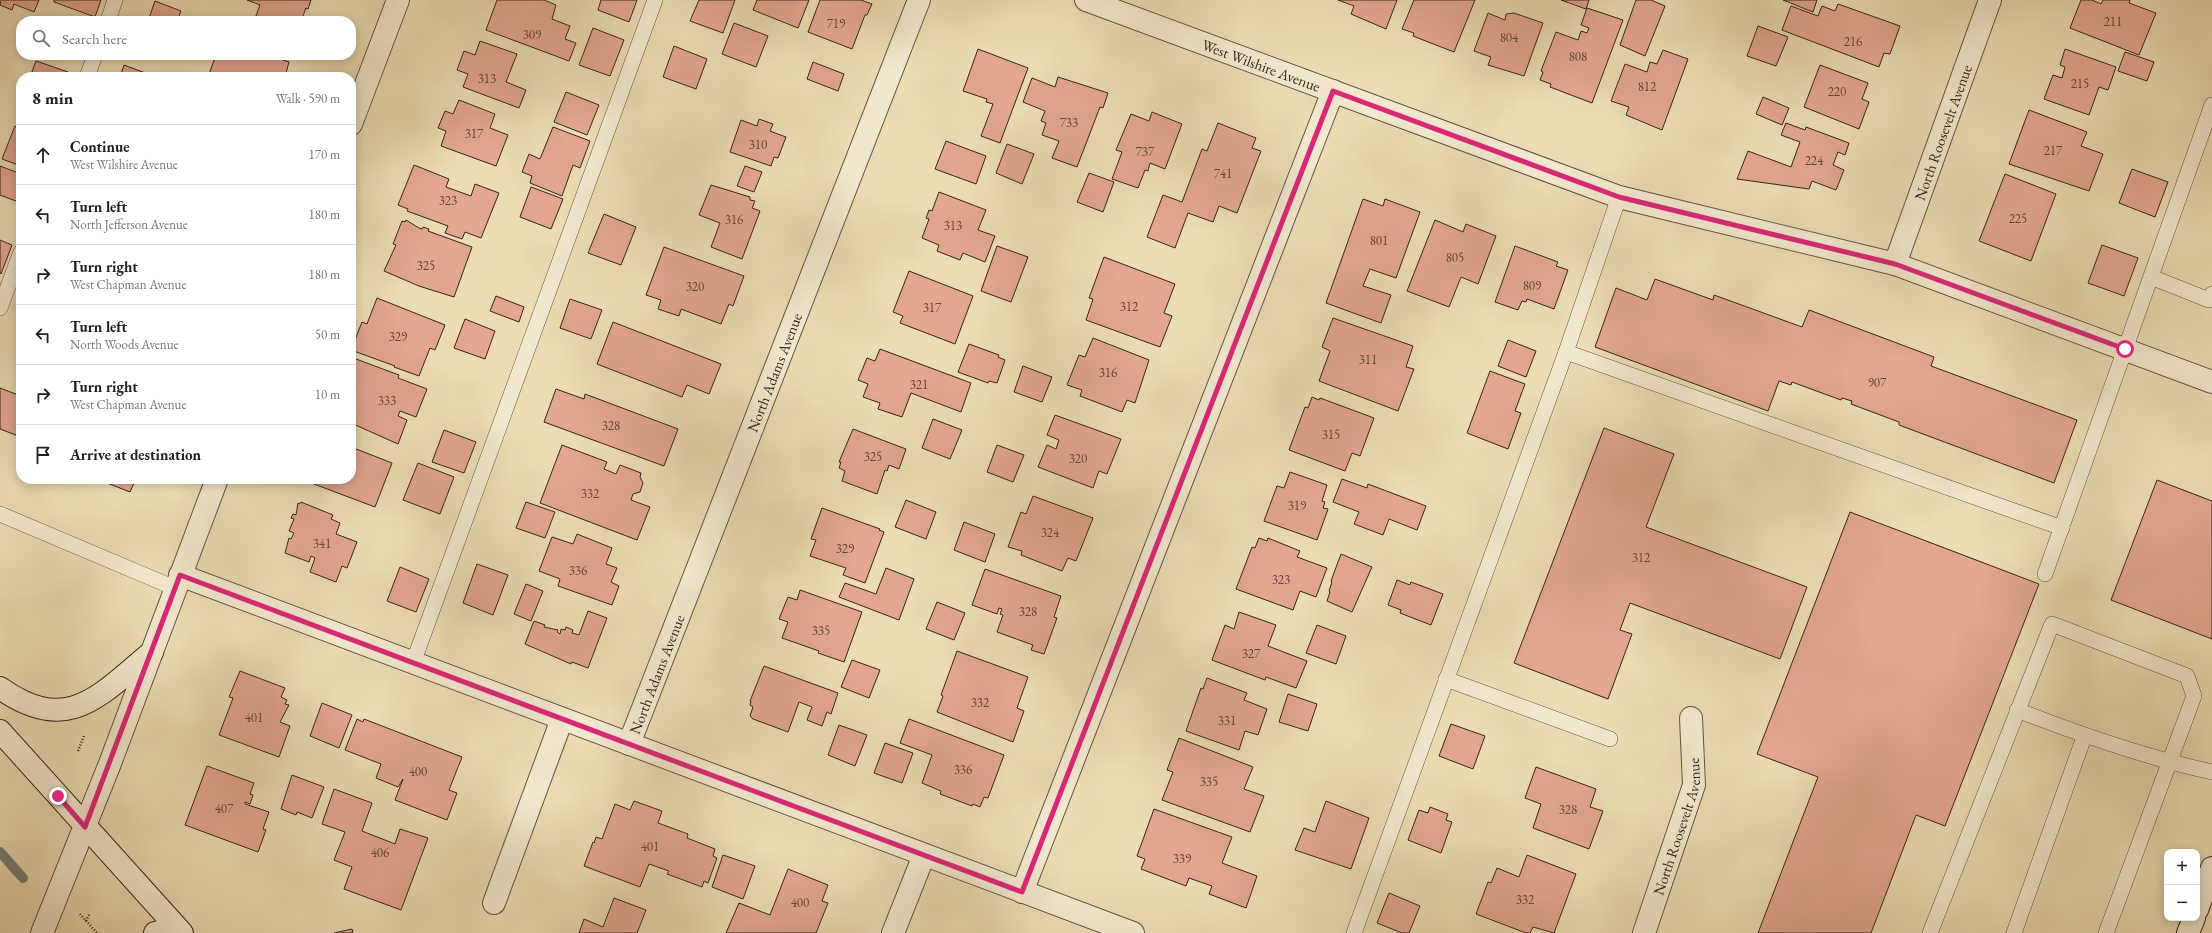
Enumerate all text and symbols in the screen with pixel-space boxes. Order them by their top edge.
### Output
house number: 211 [2104,13,2122,30]
house number: 719 [827,15,846,32]
search box [16,16,356,60]
house number: 309 [523,26,542,43]
icon: search [30,27,52,49]
text: Search here [62,29,127,48]
house number: 804 [1500,29,1519,46]
house number: 216 [1844,33,1862,50]
street label: West Wilshire Avenue [1200,34,1323,95]
house number: 808 [1569,48,1587,65]
street label: North Roosevelt Avenue [1909,62,1976,203]
house number: 313 [478,70,496,87]
house number: 215 [2071,75,2089,92]
house number: 812 [1638,78,1657,95]
house number: 220 [1828,83,1846,100]
text: 8 min [32,87,73,109]
text: Walk · 590 m [276,90,340,107]
house number: 733 [1060,114,1078,131]
house number: 317 [465,125,484,142]
house number: 310 [749,136,767,153]
text: Continue [70,137,130,156]
house number: 217 [2044,142,2063,159]
house number: 737 [1136,143,1155,160]
icon: ahead [32,144,54,166]
text: 170 m [309,146,340,163]
house number: 224 [1805,152,1824,169]
text: West Wilshire Avenue [70,156,178,173]
house number: 741 [1214,165,1232,182]
house number: 323 [439,192,457,209]
text: Turn left [70,197,127,216]
icon: left [32,204,54,226]
text: 180 m [309,206,340,223]
house number: 225 [2009,210,2027,227]
house number: 316 [725,211,743,228]
text: North Jefferson Avenue [70,216,188,233]
house number: 313 [944,217,962,234]
house number: 801 [1370,232,1388,249]
house number: 805 [1446,249,1464,266]
text: Turn right [70,257,138,276]
house number: 325 [417,257,435,274]
icon: right [32,264,54,286]
text: 180 m [309,266,340,283]
text: West Chapman Avenue [70,276,187,293]
house number: 809 [1523,277,1542,294]
house number: 320 [686,278,704,295]
house number: 312 [1120,298,1139,315]
house number: 317 [923,299,942,316]
street label: North Adams Avenue [742,310,806,435]
text: Turn left [70,317,127,336]
icon: left [32,324,54,346]
text: 50 m [315,326,340,343]
house number: 329 [389,328,408,345]
text: North Woods Avenue [70,336,179,353]
route start [2116,340,2134,358]
house number: 311 [1359,351,1377,368]
house number: 316 [1099,364,1117,381]
house number: 907 [1868,374,1887,391]
house number: 321 [910,376,928,393]
text: Turn right [70,377,138,396]
icon: right [32,384,54,406]
text: 10 m [315,386,340,403]
house number: 333 [378,392,396,409]
text: West Chapman Avenue [70,396,187,413]
house number: 328 [602,417,620,434]
house number: 315 [1322,426,1340,443]
icon: arrive [32,444,54,466]
text: Arrive at destination [70,445,201,464]
house number: 325 [864,448,882,465]
house number: 320 [1069,450,1087,467]
house number: 332 [581,485,600,502]
house number: 319 [1288,497,1307,514]
house number: 324 [1041,524,1060,541]
house number: 341 [313,535,331,552]
house number: 329 [836,540,855,557]
house number: 312 [1632,549,1651,566]
house number: 336 [569,562,587,579]
house number: 323 [1272,571,1290,588]
house number: 328 [1019,603,1037,620]
street label: North Adams Avenue [624,612,688,736]
house number: 335 [812,622,830,639]
house number: 327 [1242,645,1261,662]
house number: 332 [971,694,990,711]
house number: 401 [245,709,263,726]
house number: 331 [1218,712,1236,729]
street label: North Roosevelt Avenue [1648,757,1704,897]
house number: 336 [954,761,972,778]
house number: 400 [409,763,427,780]
house number: 335 [1200,773,1218,790]
route end [49,787,67,805]
house number: 407 [215,800,234,817]
house number: 328 [1559,801,1577,818]
house number: 401 [641,838,659,855]
house number: 406 [371,844,389,861]
map controls [2164,849,2200,921]
button: + [2164,849,2200,885]
house number: 339 [1173,850,1192,867]
button: − [2164,885,2200,921]
house number: 332 [1516,891,1535,908]
house number: 400 [791,894,809,911]

